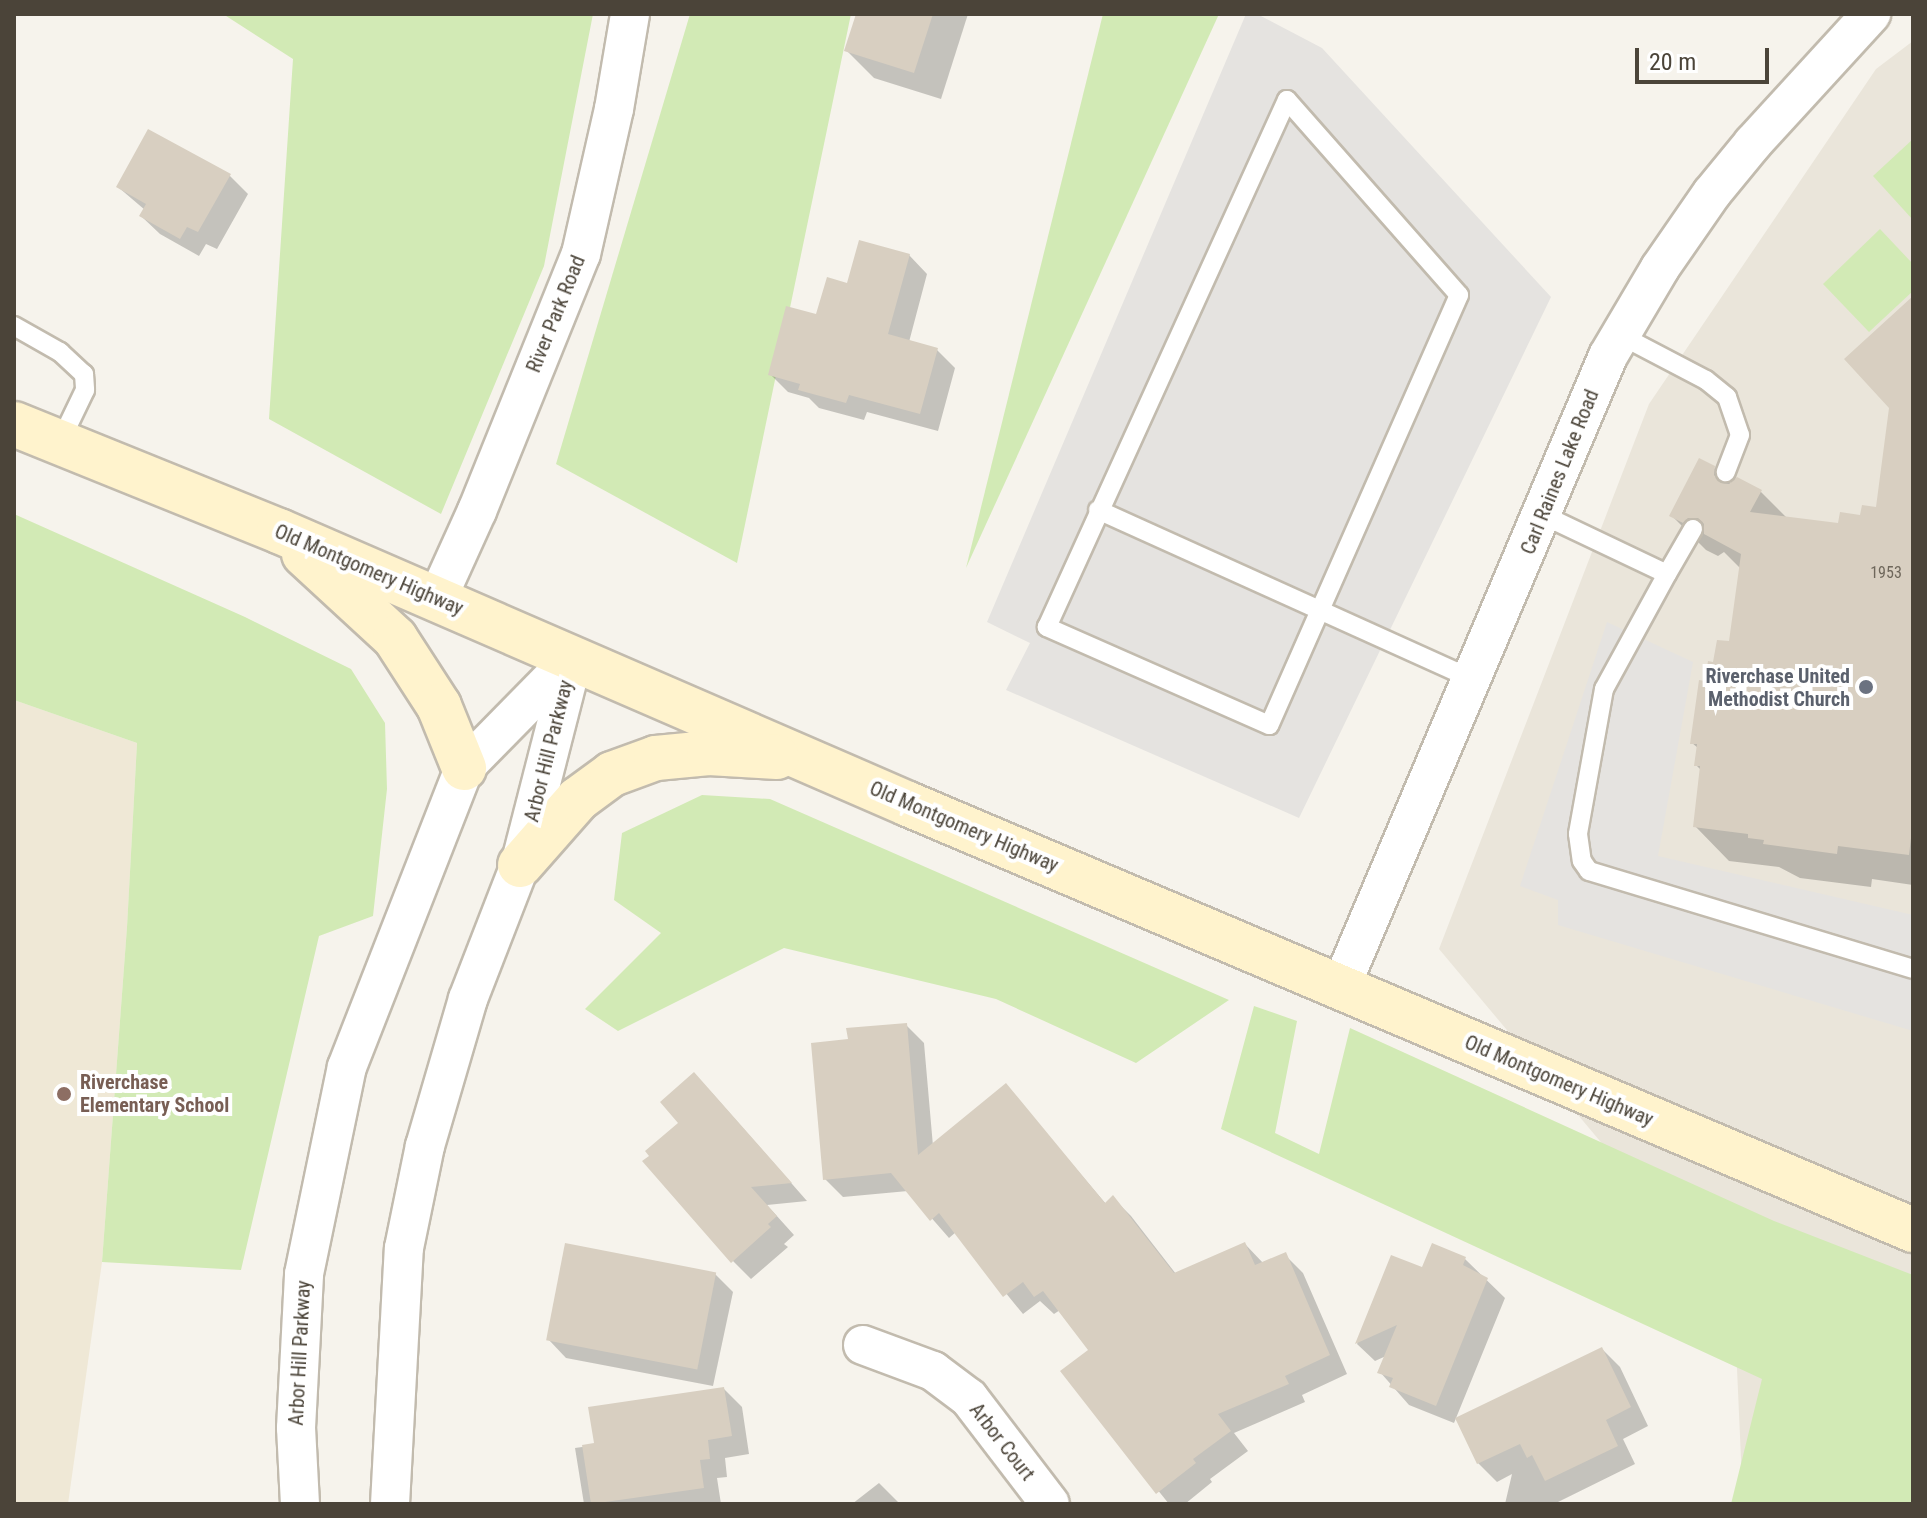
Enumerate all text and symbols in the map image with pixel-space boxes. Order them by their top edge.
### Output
scale bar [1639,32,1773,82]
text: 20 m [1649,48,1696,76]
street label: River Park Road [522,252,590,376]
street label: Carl Raines Lake Road [1516,386,1604,558]
street label: Old Montgomery Highway [271,519,467,621]
house number: 1953 [1870,563,1902,583]
place label: Riverchase United Methodist Church [1705,664,1850,711]
street label: Arbor Hill Parkway [520,678,578,824]
marker: Riverchase United Methodist Church [1857,678,1875,696]
street label: Old Montgomery Highway [866,776,1062,878]
street label: Old Montgomery Highway [1461,1030,1657,1132]
place label: Riverchase Elementary School [80,1070,229,1117]
marker: Riverchase Elementary School [55,1085,73,1103]
street label: Arbor Hill Parkway [284,1280,316,1426]
street label: Arbor Court [964,1398,1040,1486]

